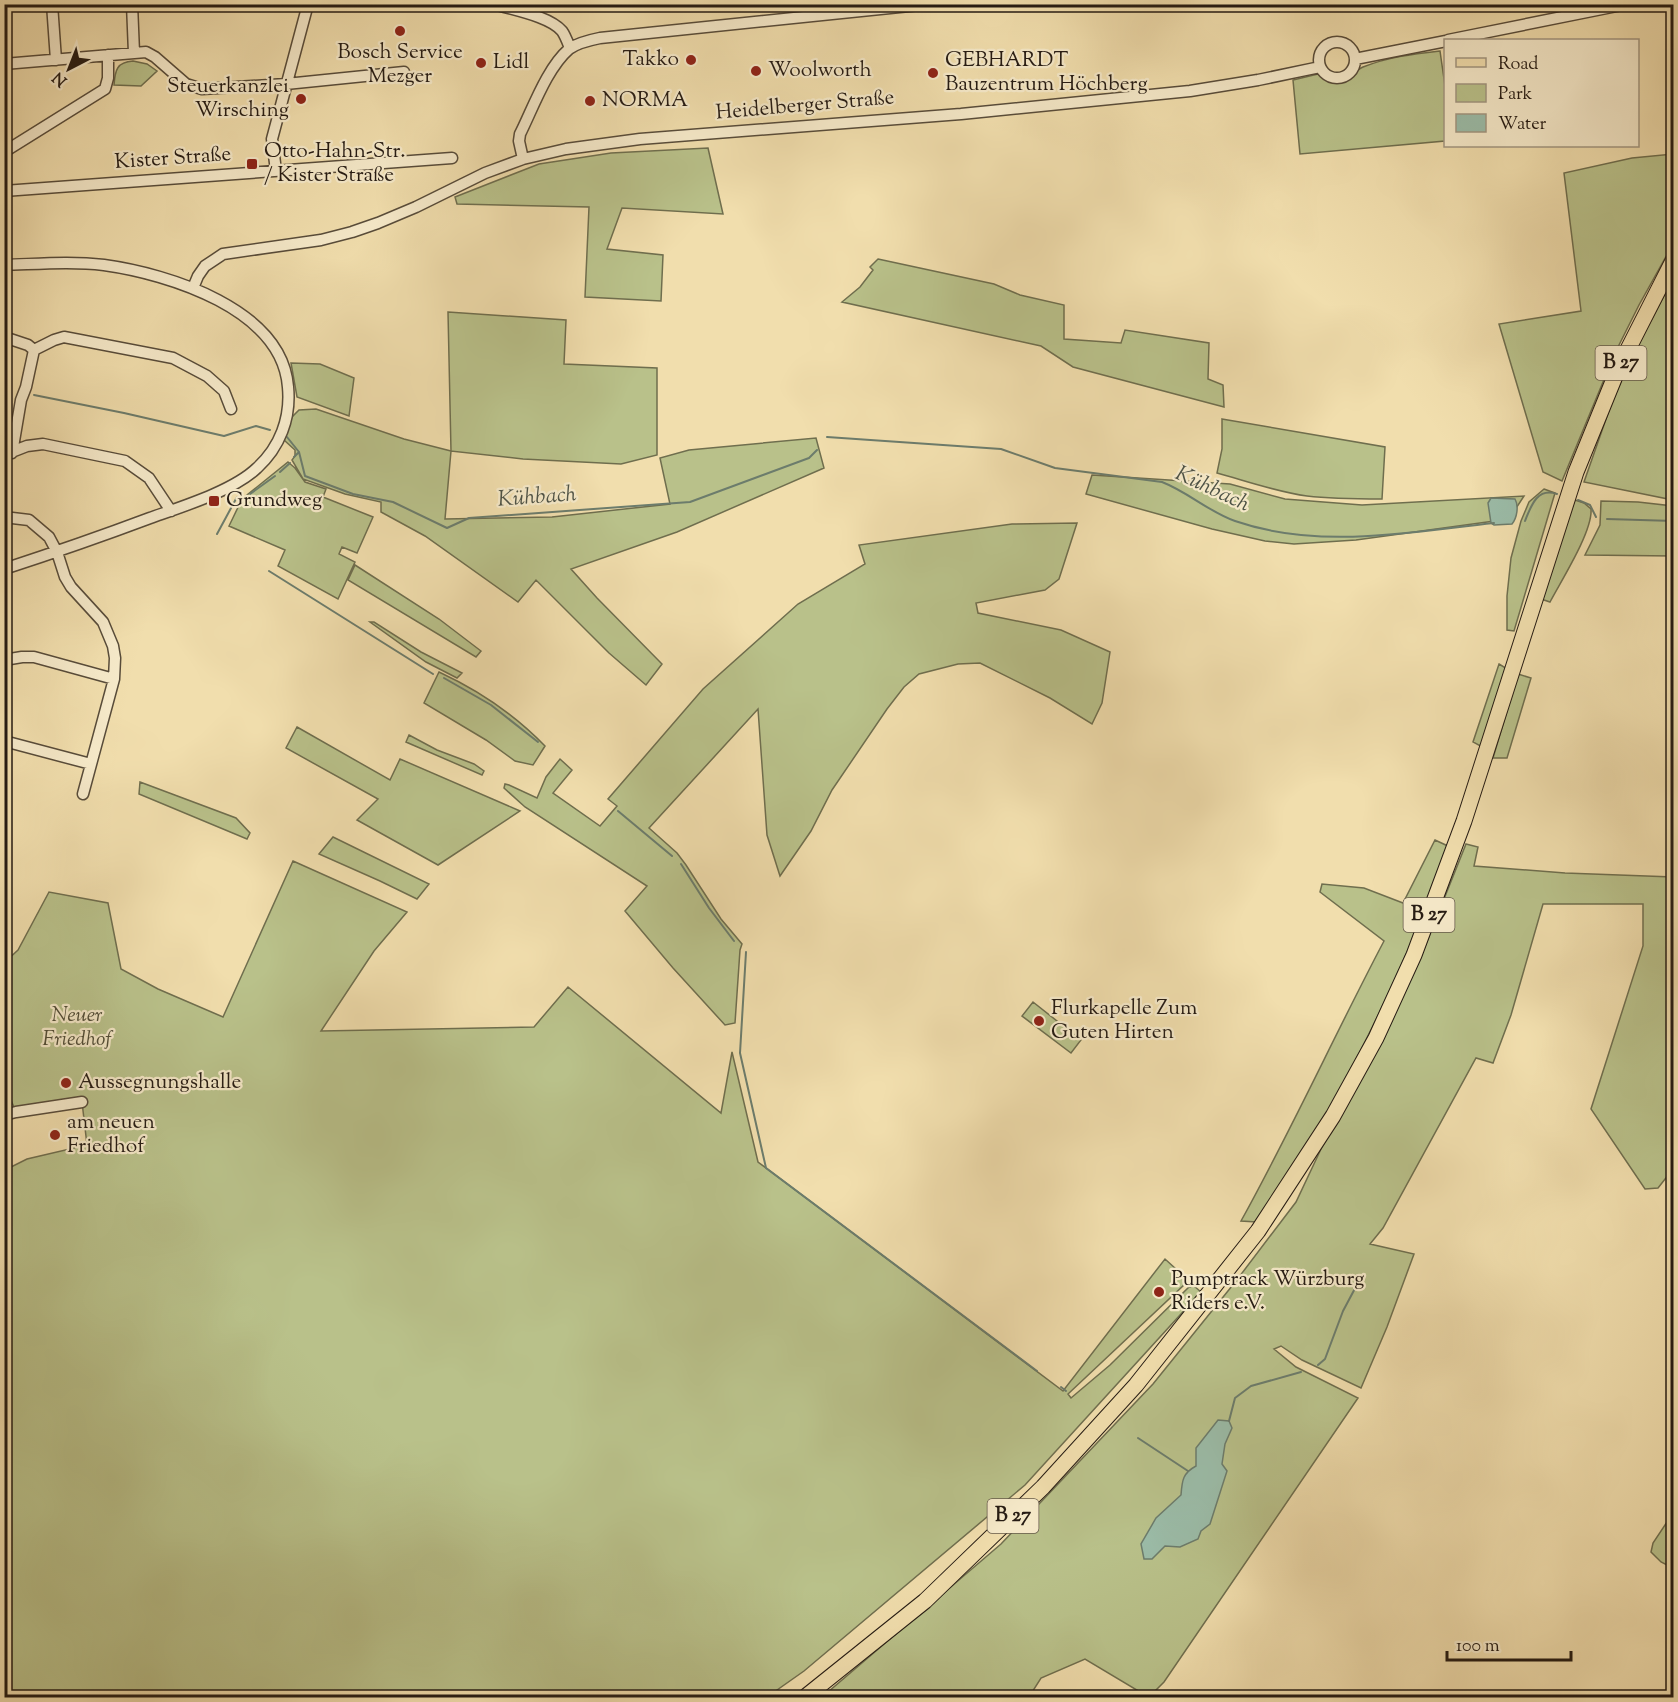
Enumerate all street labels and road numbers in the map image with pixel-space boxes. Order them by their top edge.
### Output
street label: Heidelberger Straße [714,83,896,129]
street label: Kister Straße [114,140,232,178]
road number: B 27 [1596,346,1646,380]
road number: B 27 [1404,898,1454,932]
road number: B 27 [988,1499,1038,1533]

